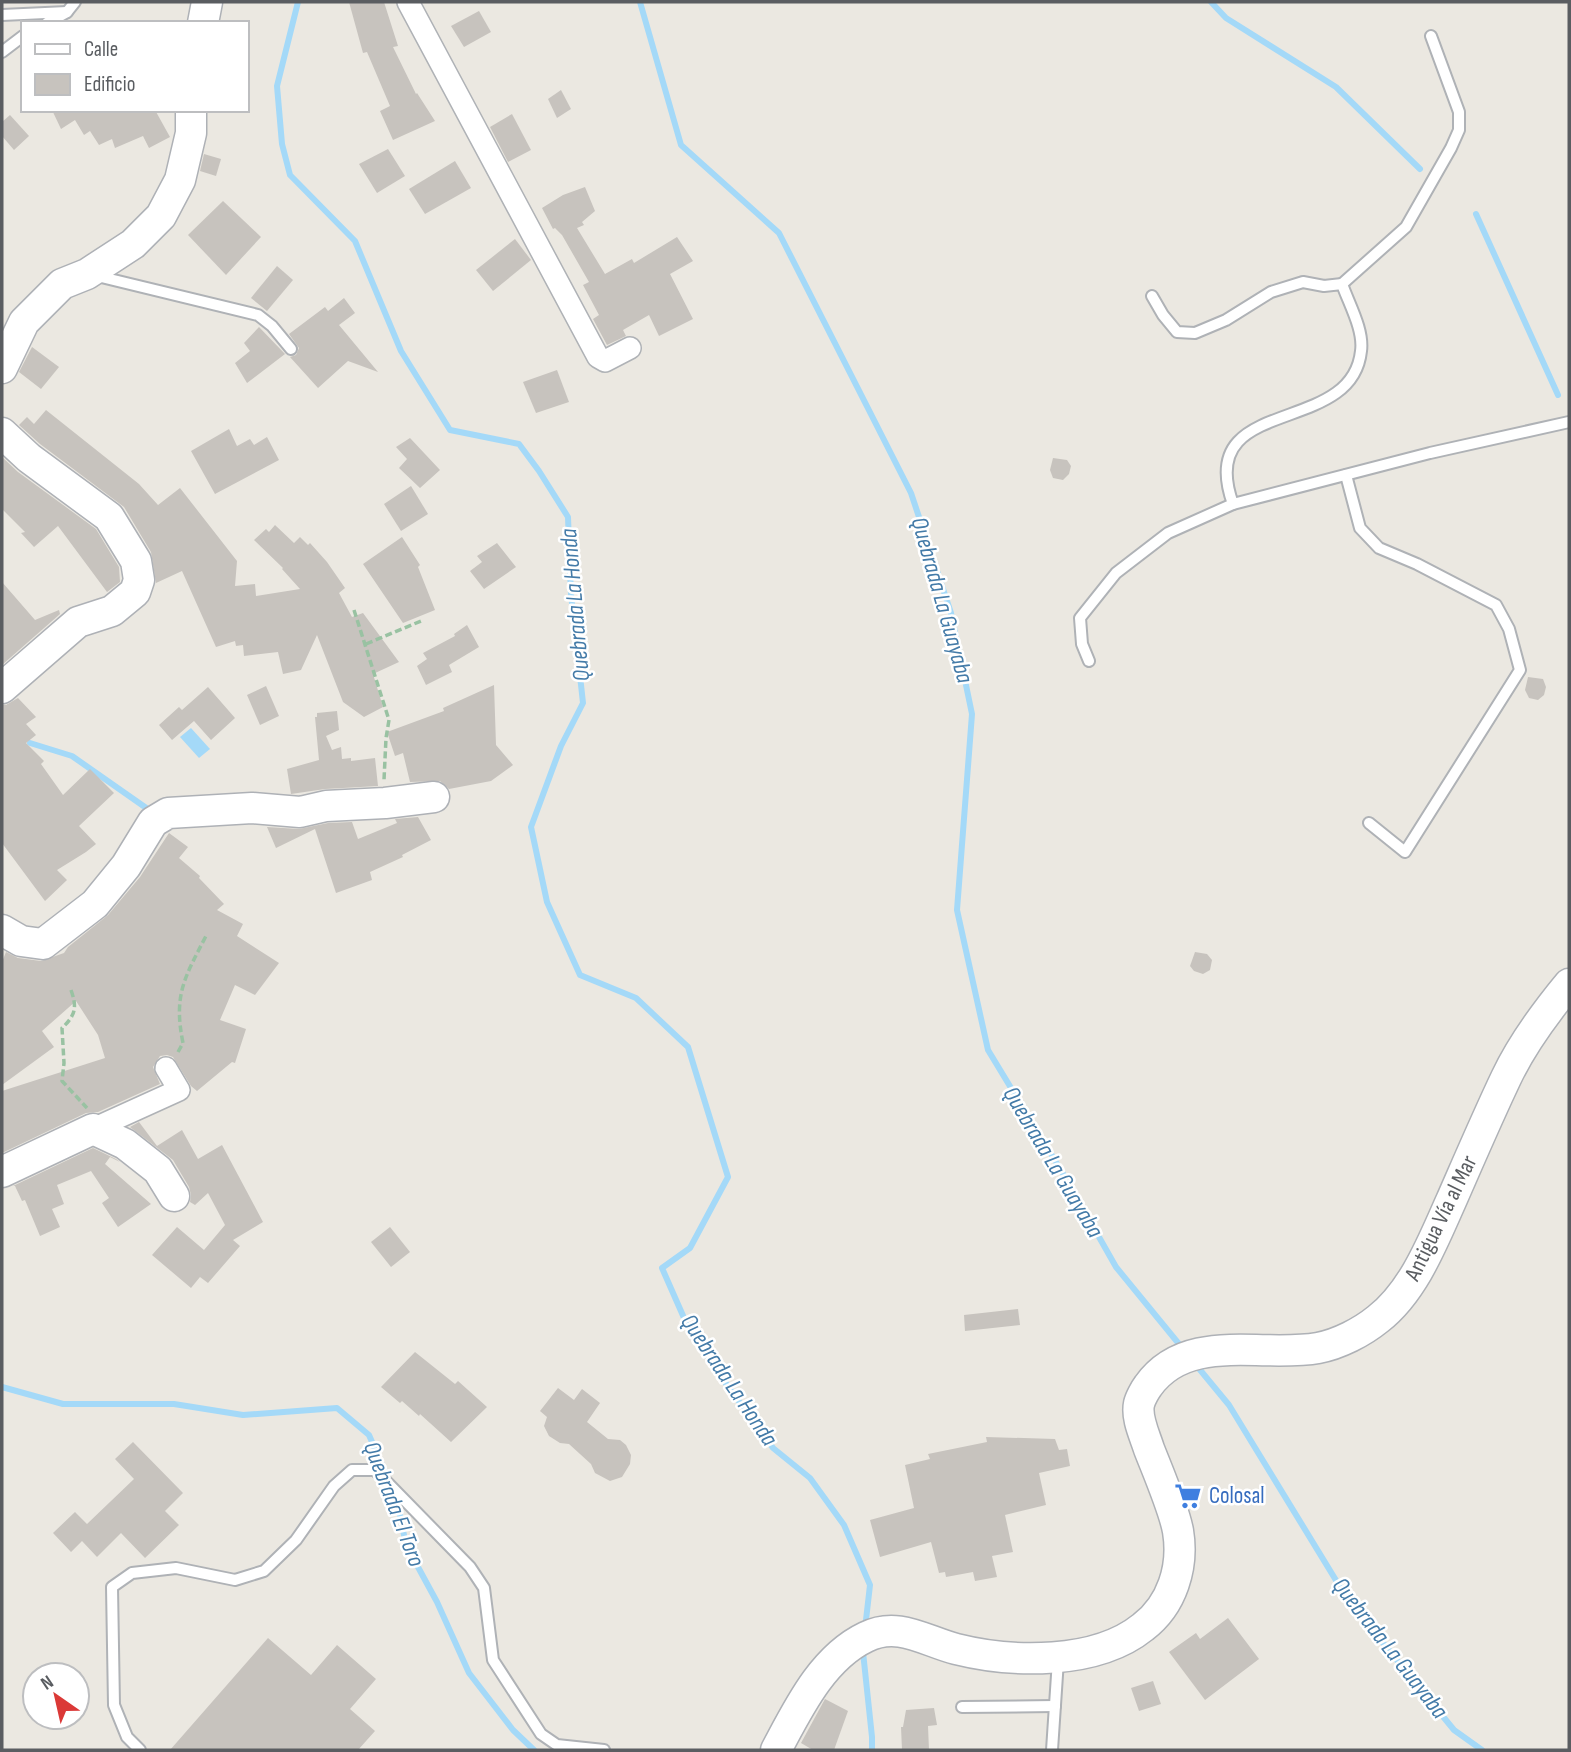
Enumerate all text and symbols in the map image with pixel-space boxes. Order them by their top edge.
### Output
legend [21,21,248,112]
text: Calle [84,37,118,62]
text: Edificio [84,72,135,97]
water label: Quebrada La Guayaba [904,514,980,687]
water label: Quebrada La Honda [554,527,596,683]
water label: Quebrada La Guayaba [996,1081,1110,1243]
street label: Antigua Vía al Mar [1398,1150,1484,1286]
water label: Quebrada La Honda [674,1308,784,1452]
water label: Quebrada El Toro [357,1437,431,1571]
supermarket icon: Colosal [1173,1481,1203,1511]
place label: Colosal [1209,1482,1265,1510]
water label: Quebrada La Guayaba [1326,1572,1454,1725]
north arrow [21,1661,91,1731]
text: N [37,1671,58,1696]

